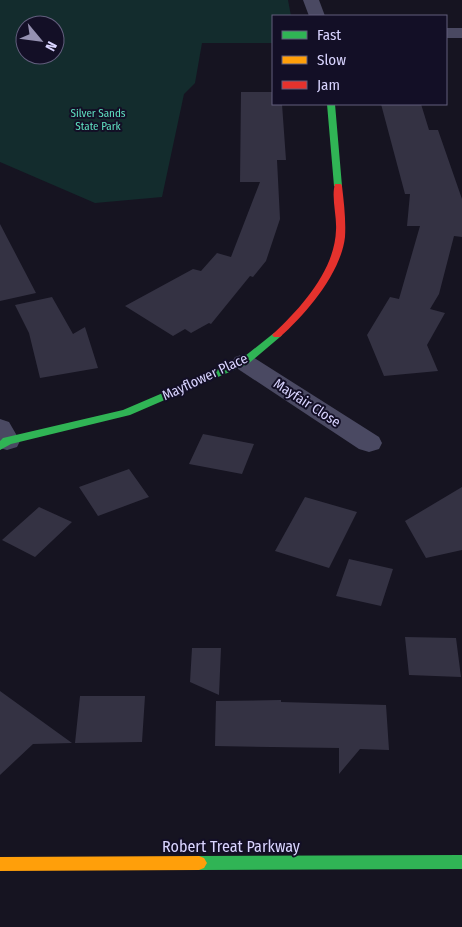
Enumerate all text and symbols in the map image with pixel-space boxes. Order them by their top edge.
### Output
north arrow [15,15,65,65]
legend [272,15,447,105]
text: Fast [317,26,341,44]
text: N [41,38,60,54]
text: Slow [317,51,346,69]
text: Jam [317,76,340,94]
park label: Silver Sands State Park [71,107,126,133]
street label: Mayflower Place [160,350,251,404]
street label: Mayfair Close [270,375,344,431]
street label: Robert Treat Parkway [162,837,301,856]

